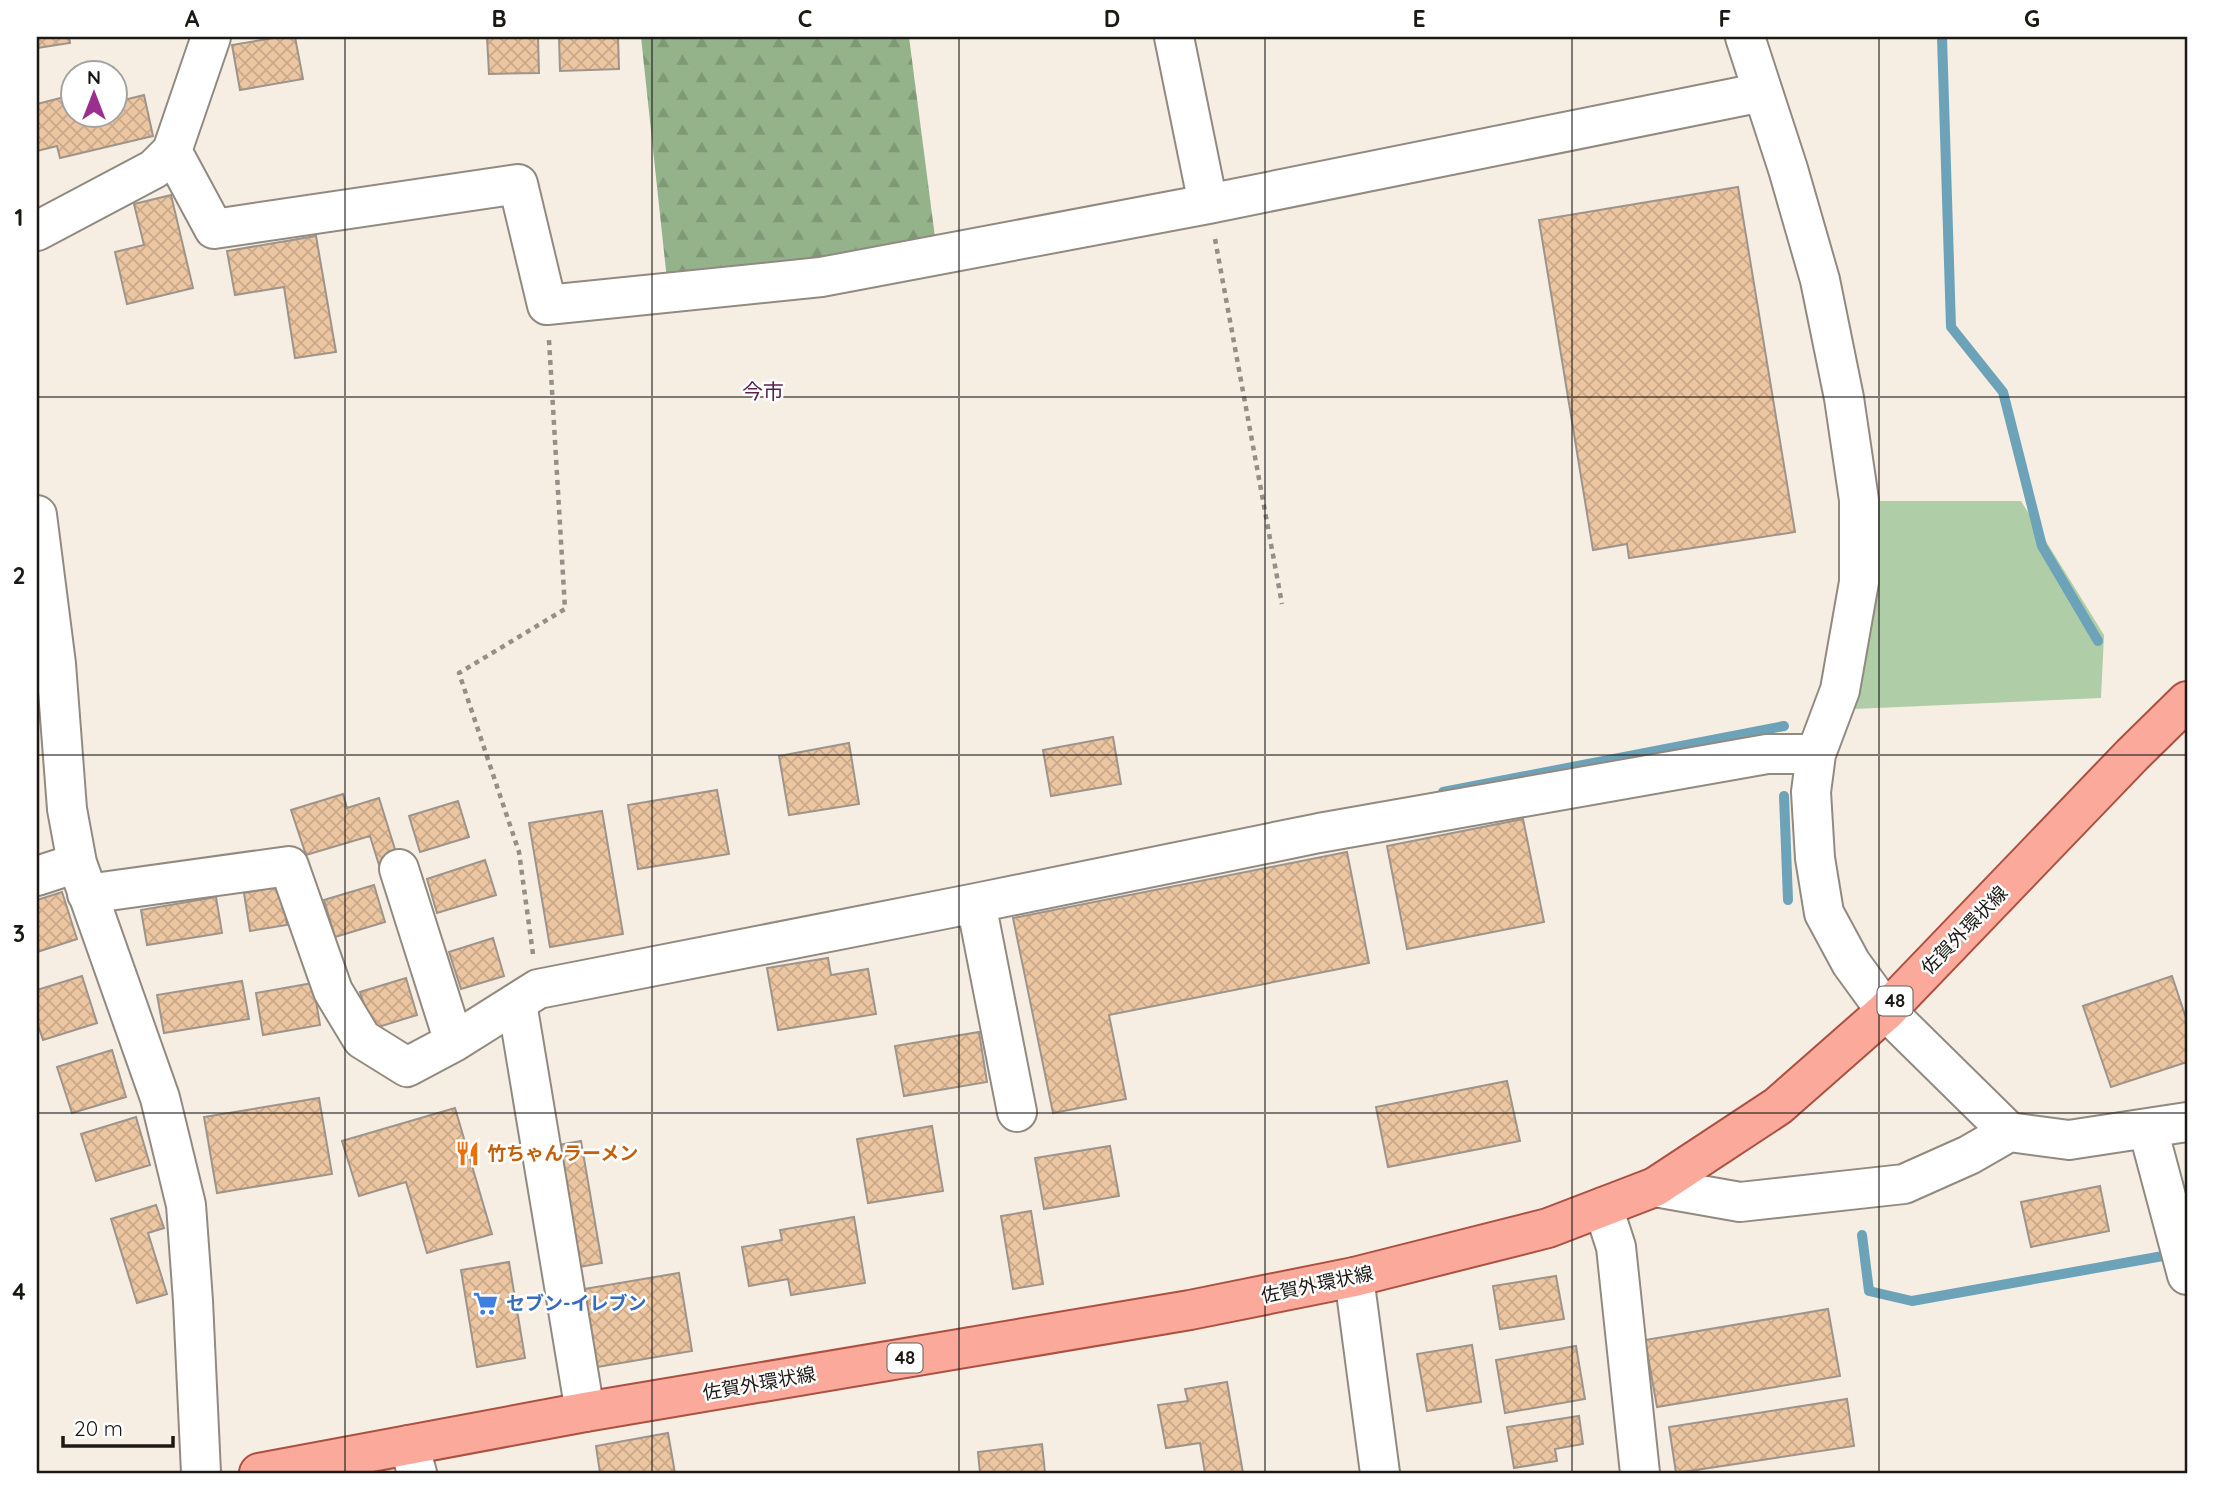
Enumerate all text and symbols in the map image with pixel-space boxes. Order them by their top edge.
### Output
text: A [185,4,200,33]
text: B [491,4,507,33]
text: C [798,4,812,33]
text: D [1104,4,1120,33]
text: E [1412,4,1426,33]
text: F [1719,4,1731,33]
text: G [2024,4,2040,33]
north arrow [60,60,130,130]
text: N [87,65,101,89]
text: 1 [15,203,23,232]
district label: 今市 [742,378,784,404]
text: 2 [12,561,26,590]
street label: 佐賀外環状線 [1916,881,2012,979]
text: 3 [13,919,25,948]
road number: 48 [1878,986,1912,1016]
restaurant icon: 竹ちゃんラーメン [453,1139,481,1167]
place label: 竹ちゃんラーメン [487,1141,638,1165]
street label: 佐賀外環状線 [1259,1260,1375,1308]
text: 4 [12,1277,26,1306]
supermarket icon: セブン-イレブン [472,1289,500,1317]
place label: セブン-イレブン [506,1291,647,1315]
road number: 48 [888,1344,922,1372]
street label: 佐賀外環状線 [701,1361,817,1405]
scale bar [63,1405,173,1449]
text: 20 m [74,1415,123,1441]

